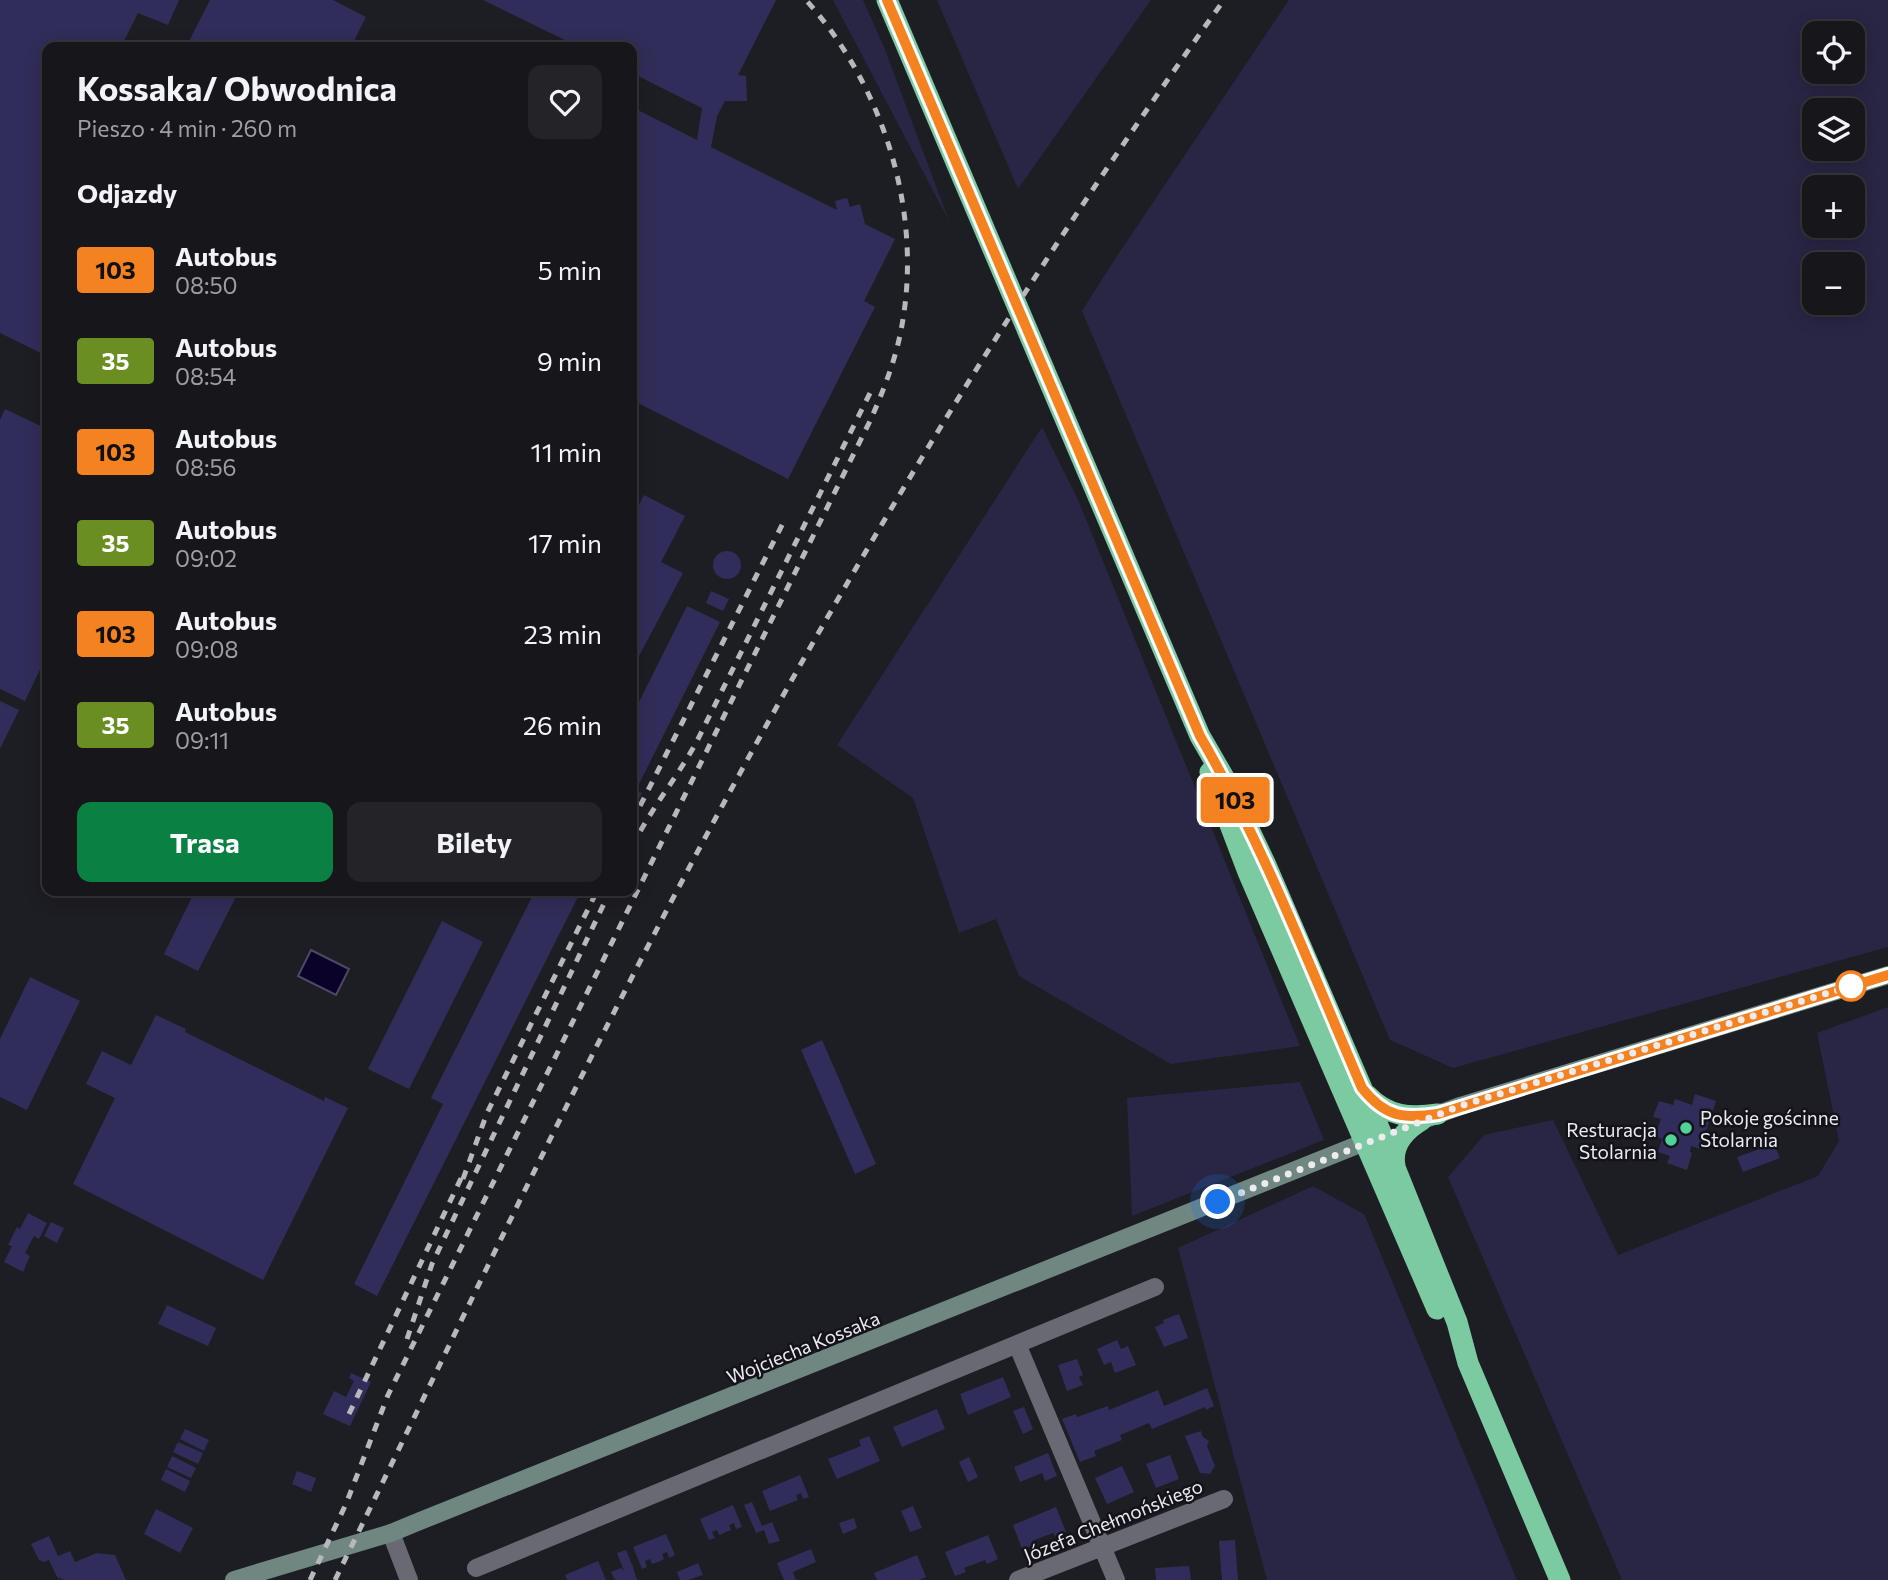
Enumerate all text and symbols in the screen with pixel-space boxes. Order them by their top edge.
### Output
map controls [1802,21,1865,315]
button: locate [1802,21,1865,84]
button: heart [528,65,602,139]
text: Kossaka/ Obwodnica [77,67,397,108]
button: layers [1802,98,1865,161]
text: Pieszo · 4 min · 260 m [77,114,297,142]
button: + [1802,175,1865,238]
text: Odjazdy [77,177,177,208]
text: Autobus [175,240,277,271]
button: − [1802,252,1865,315]
text: 5 min [538,254,602,285]
text: 103 [95,255,136,284]
text: 08:50 [175,271,238,299]
text: Autobus [175,331,277,362]
text: 9 min [537,345,602,376]
text: 35 [102,346,129,375]
text: 08:54 [175,362,236,390]
text: Autobus [175,422,277,453]
text: 11 min [531,436,602,467]
text: 103 [95,437,136,466]
text: 08:56 [175,453,237,481]
text: Autobus [175,513,277,544]
text: 17 min [528,527,602,558]
text: 35 [102,528,129,557]
text: 09:02 [175,544,237,572]
text: Autobus [175,604,277,635]
text: 23 min [524,618,602,649]
text: 103 [95,619,136,648]
text: 09:08 [175,635,238,663]
text: Autobus [175,695,277,726]
text: 26 min [523,709,602,740]
text: 35 [102,710,129,739]
text: 09:11 [175,726,229,754]
line badge: 103 [1195,777,1275,823]
text: 103 [1215,785,1255,814]
button: Trasa [77,802,333,882]
button: Bilety [347,802,602,882]
unlabelled marker [1836,971,1866,1001]
place label: Pokoje gościnne Stolarnia [1700,1106,1839,1151]
place label: Resturacja Stolarnia [1566,1118,1657,1163]
marker: Pokoje gościnne Stolarnia [1678,1120,1694,1136]
marker: Resturacja Stolarnia [1663,1132,1679,1148]
your location [1200,1184,1235,1219]
street label: Wojciecha Kossaka [723,1306,883,1388]
street label: Józefa Chełmońskiego [1020,1474,1206,1566]

